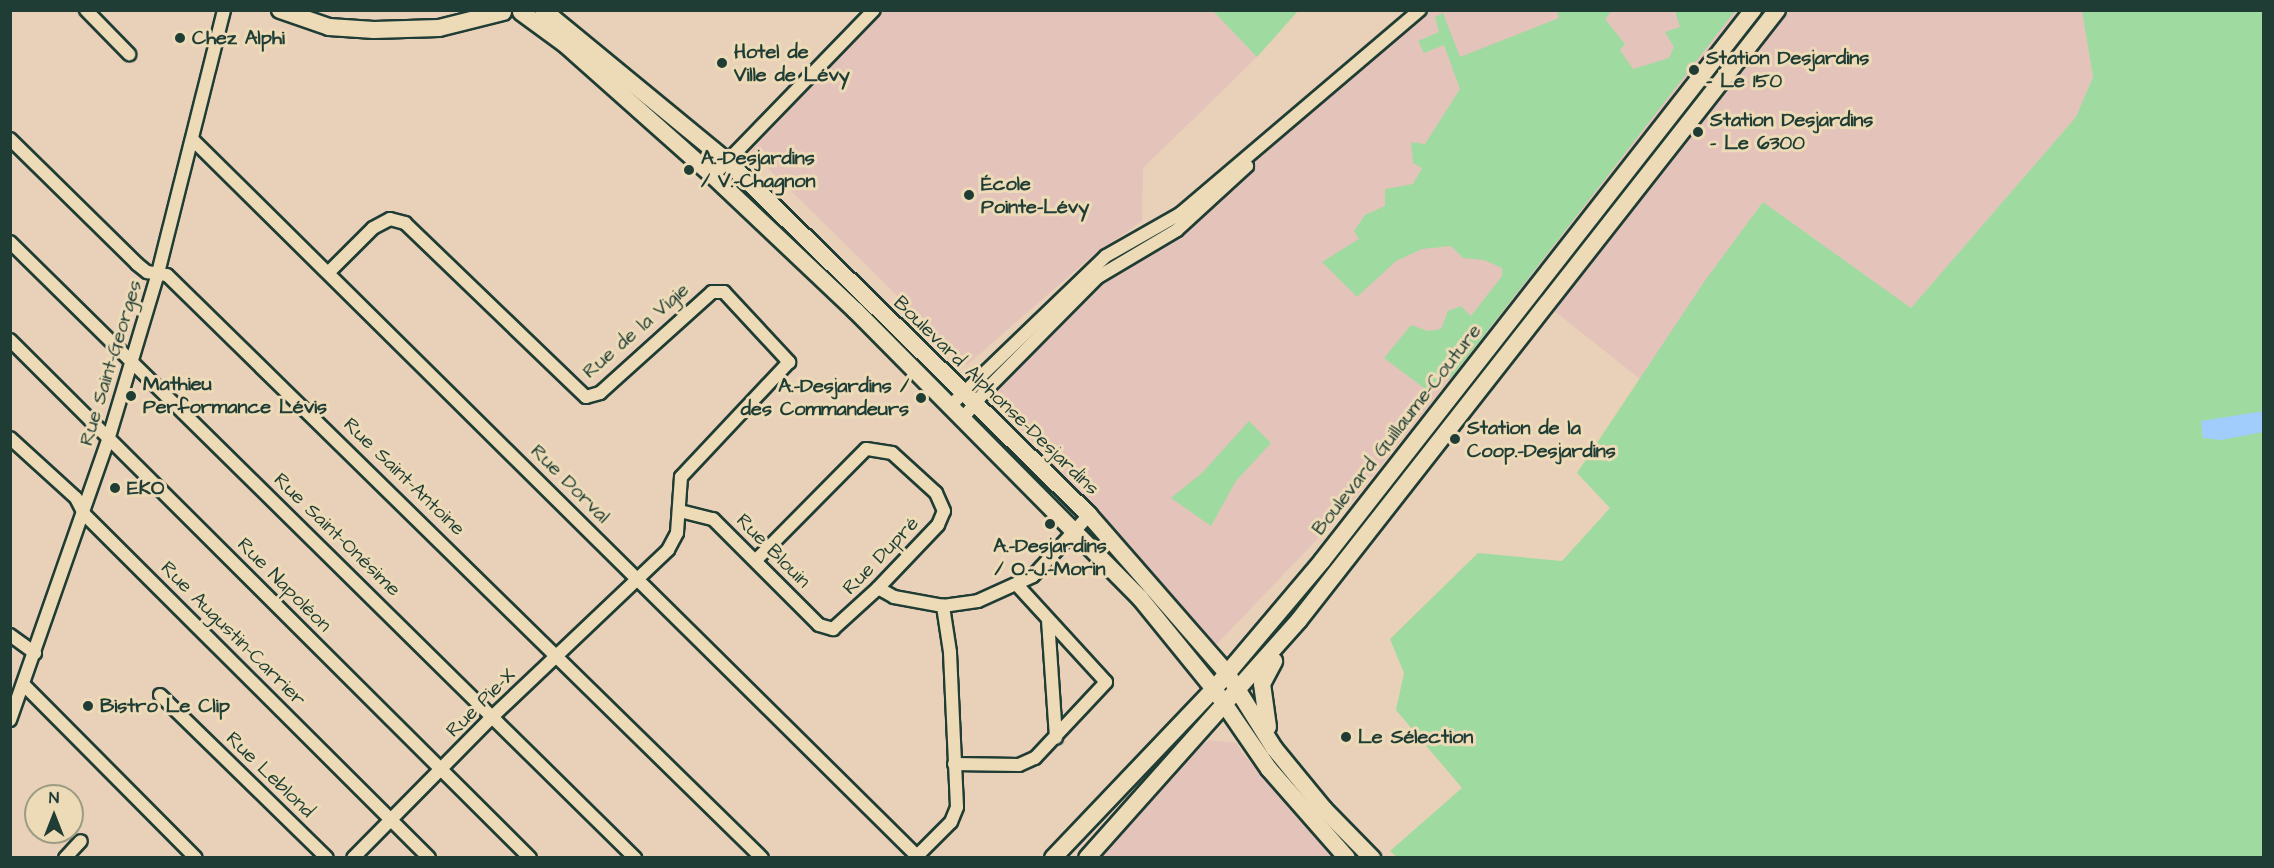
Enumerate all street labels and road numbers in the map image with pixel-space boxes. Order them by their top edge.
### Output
street label: Rue Saint-Georges [74,277,148,449]
street label: Rue de la Vigie [578,278,694,384]
street label: Boulevard Alphonse-Desjardins [888,291,1104,501]
street label: Boulevard Guillaume-Couture [1307,320,1487,540]
street label: Rue Saint-Antoine [338,413,470,541]
street label: Rue Dorval [525,439,615,529]
street label: Rue Saint-Onésime [269,468,405,602]
street label: Rue Blouin [731,509,815,593]
street label: Rue Dupré [838,512,924,600]
street label: Rue Napoléon [232,533,336,637]
street label: Rue Augustin-Carrier [155,556,311,712]
street label: Rue Pie-X [441,663,521,743]
street label: Rue Leblond [221,727,319,823]

